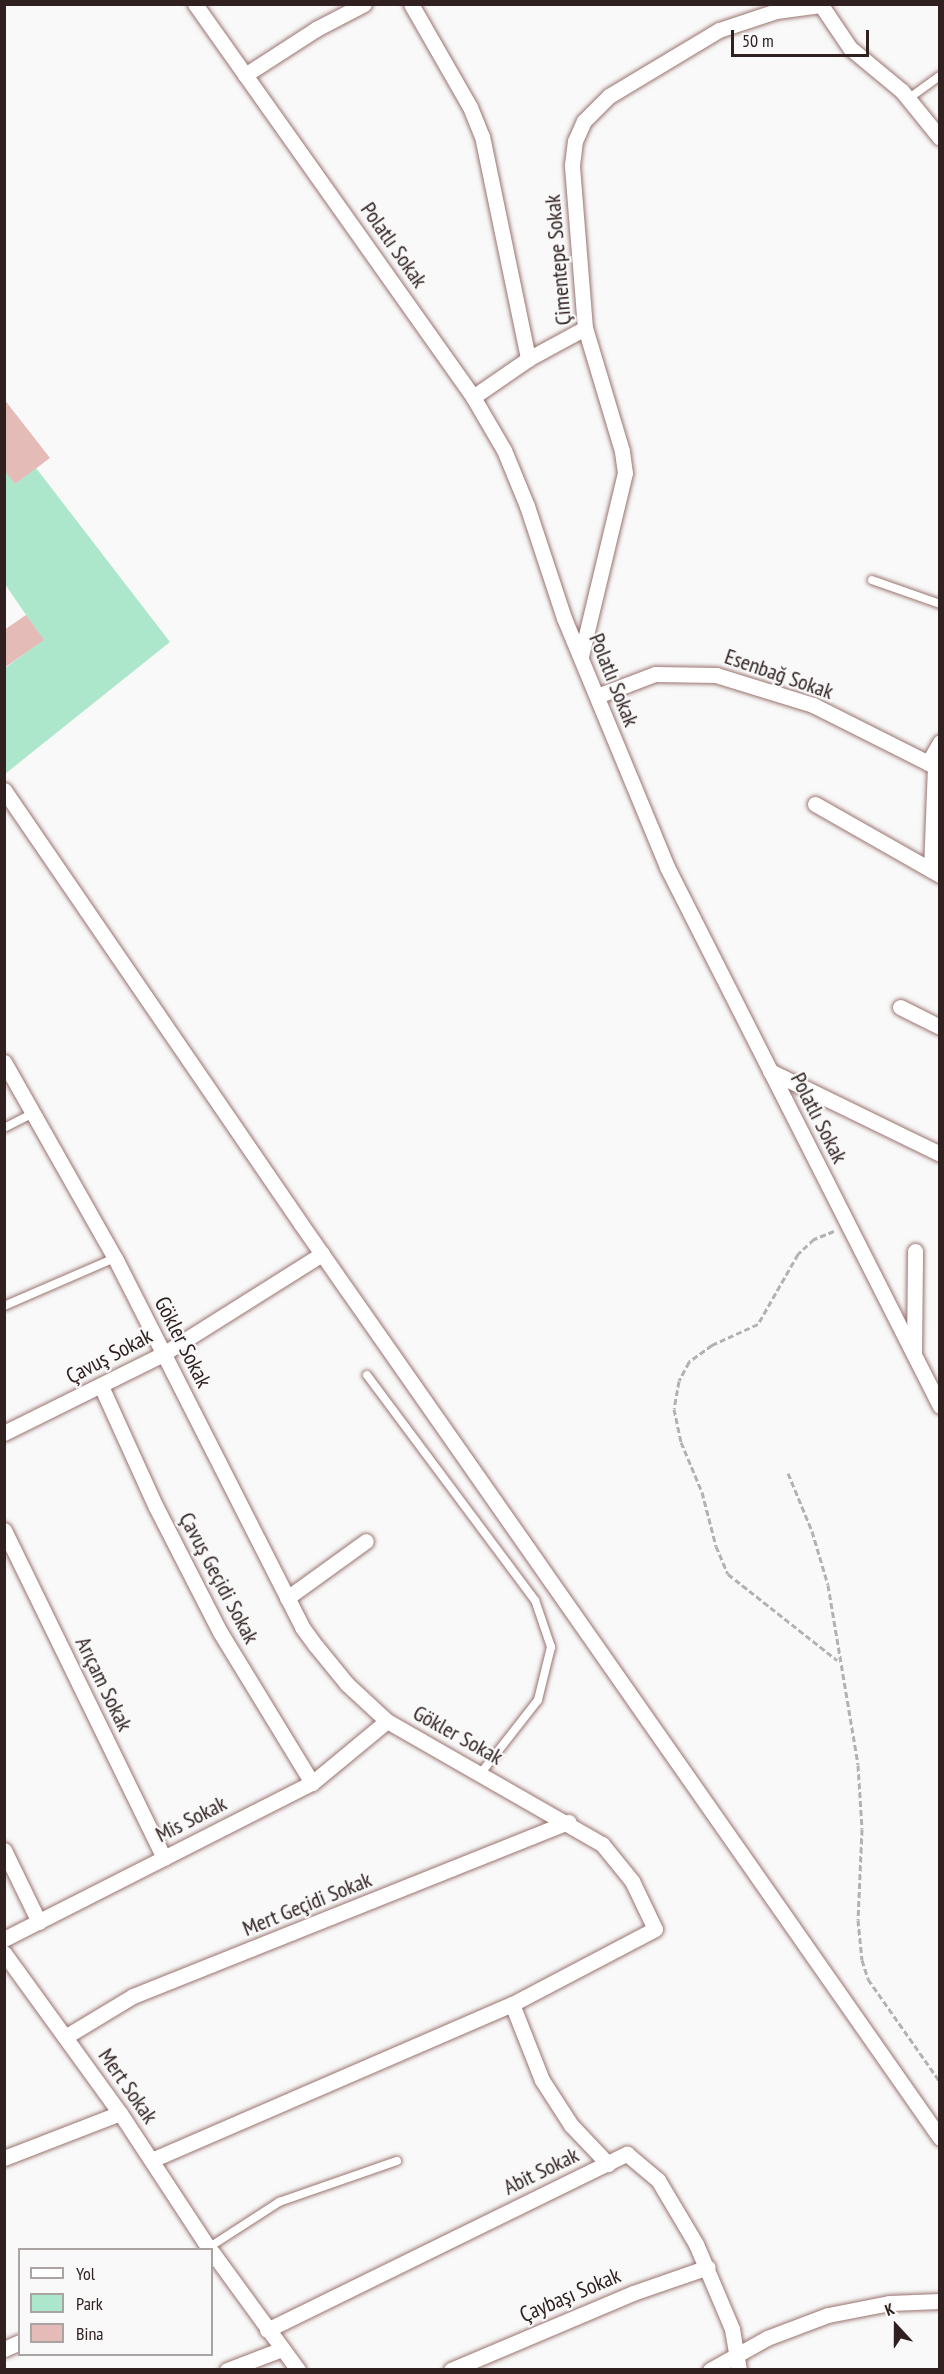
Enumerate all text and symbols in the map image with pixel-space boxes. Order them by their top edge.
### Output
scale bar [734,18,872,56]
text: 50 m [742,29,774,52]
street label: Çimentepe Sokak [539,194,577,326]
street label: Polatlı Sokak [355,197,433,293]
street label: Polatlı Sokak [583,630,645,730]
street label: Esenbağ Sokak [721,643,837,705]
street label: Polatlı Sokak [785,1068,853,1168]
street label: Gökler Sokak [149,1292,217,1392]
street label: Çavuş Sokak [61,1322,157,1390]
street label: Çavuş Geçidi Sokak [173,1508,265,1648]
street label: Arıçam Sokak [70,1633,138,1735]
street label: Gökler Sokak [408,1700,508,1770]
street label: Mis Sokak [151,1790,231,1848]
street label: Mert Geçidi Sokak [239,1866,375,1942]
street label: Mert Sokak [93,2044,163,2128]
street label: Abit Sokak [499,2142,583,2200]
legend [18,2248,213,2356]
text: Yol [76,2262,95,2285]
street label: Çaybaşı Sokak [516,2262,624,2328]
text: Park [76,2292,103,2315]
north arrow [866,2296,926,2356]
text: K [882,2298,897,2320]
text: Bina [76,2322,104,2345]

